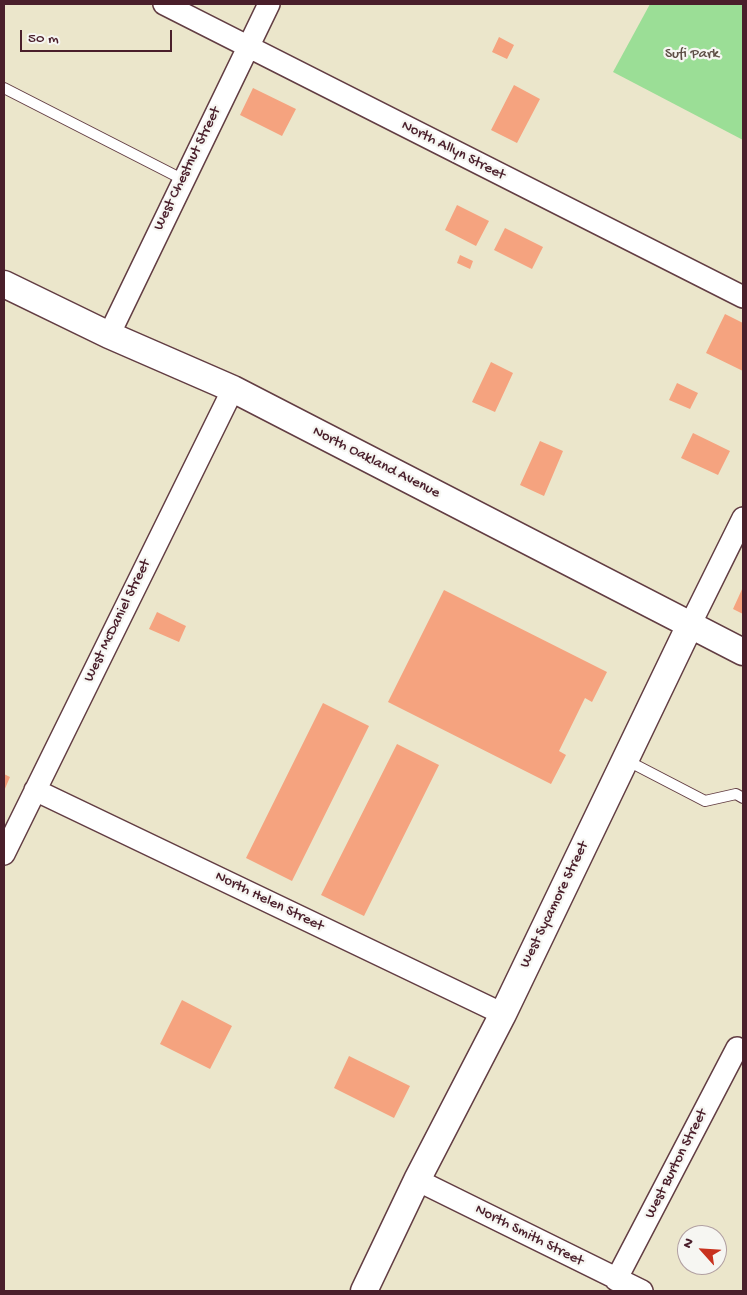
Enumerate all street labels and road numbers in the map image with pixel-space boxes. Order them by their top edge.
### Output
street label: West Chestnut Street [150,104,226,234]
street label: North Allyn Street [398,117,508,185]
street label: North Oakland Avenue [309,423,443,503]
street label: West McDaniel Street [80,557,156,685]
street label: West Sycamore Street [517,839,593,971]
street label: North Helen Street [212,868,326,936]
street label: West Burton Street [642,1106,712,1222]
street label: North Smith Street [472,1201,586,1271]

